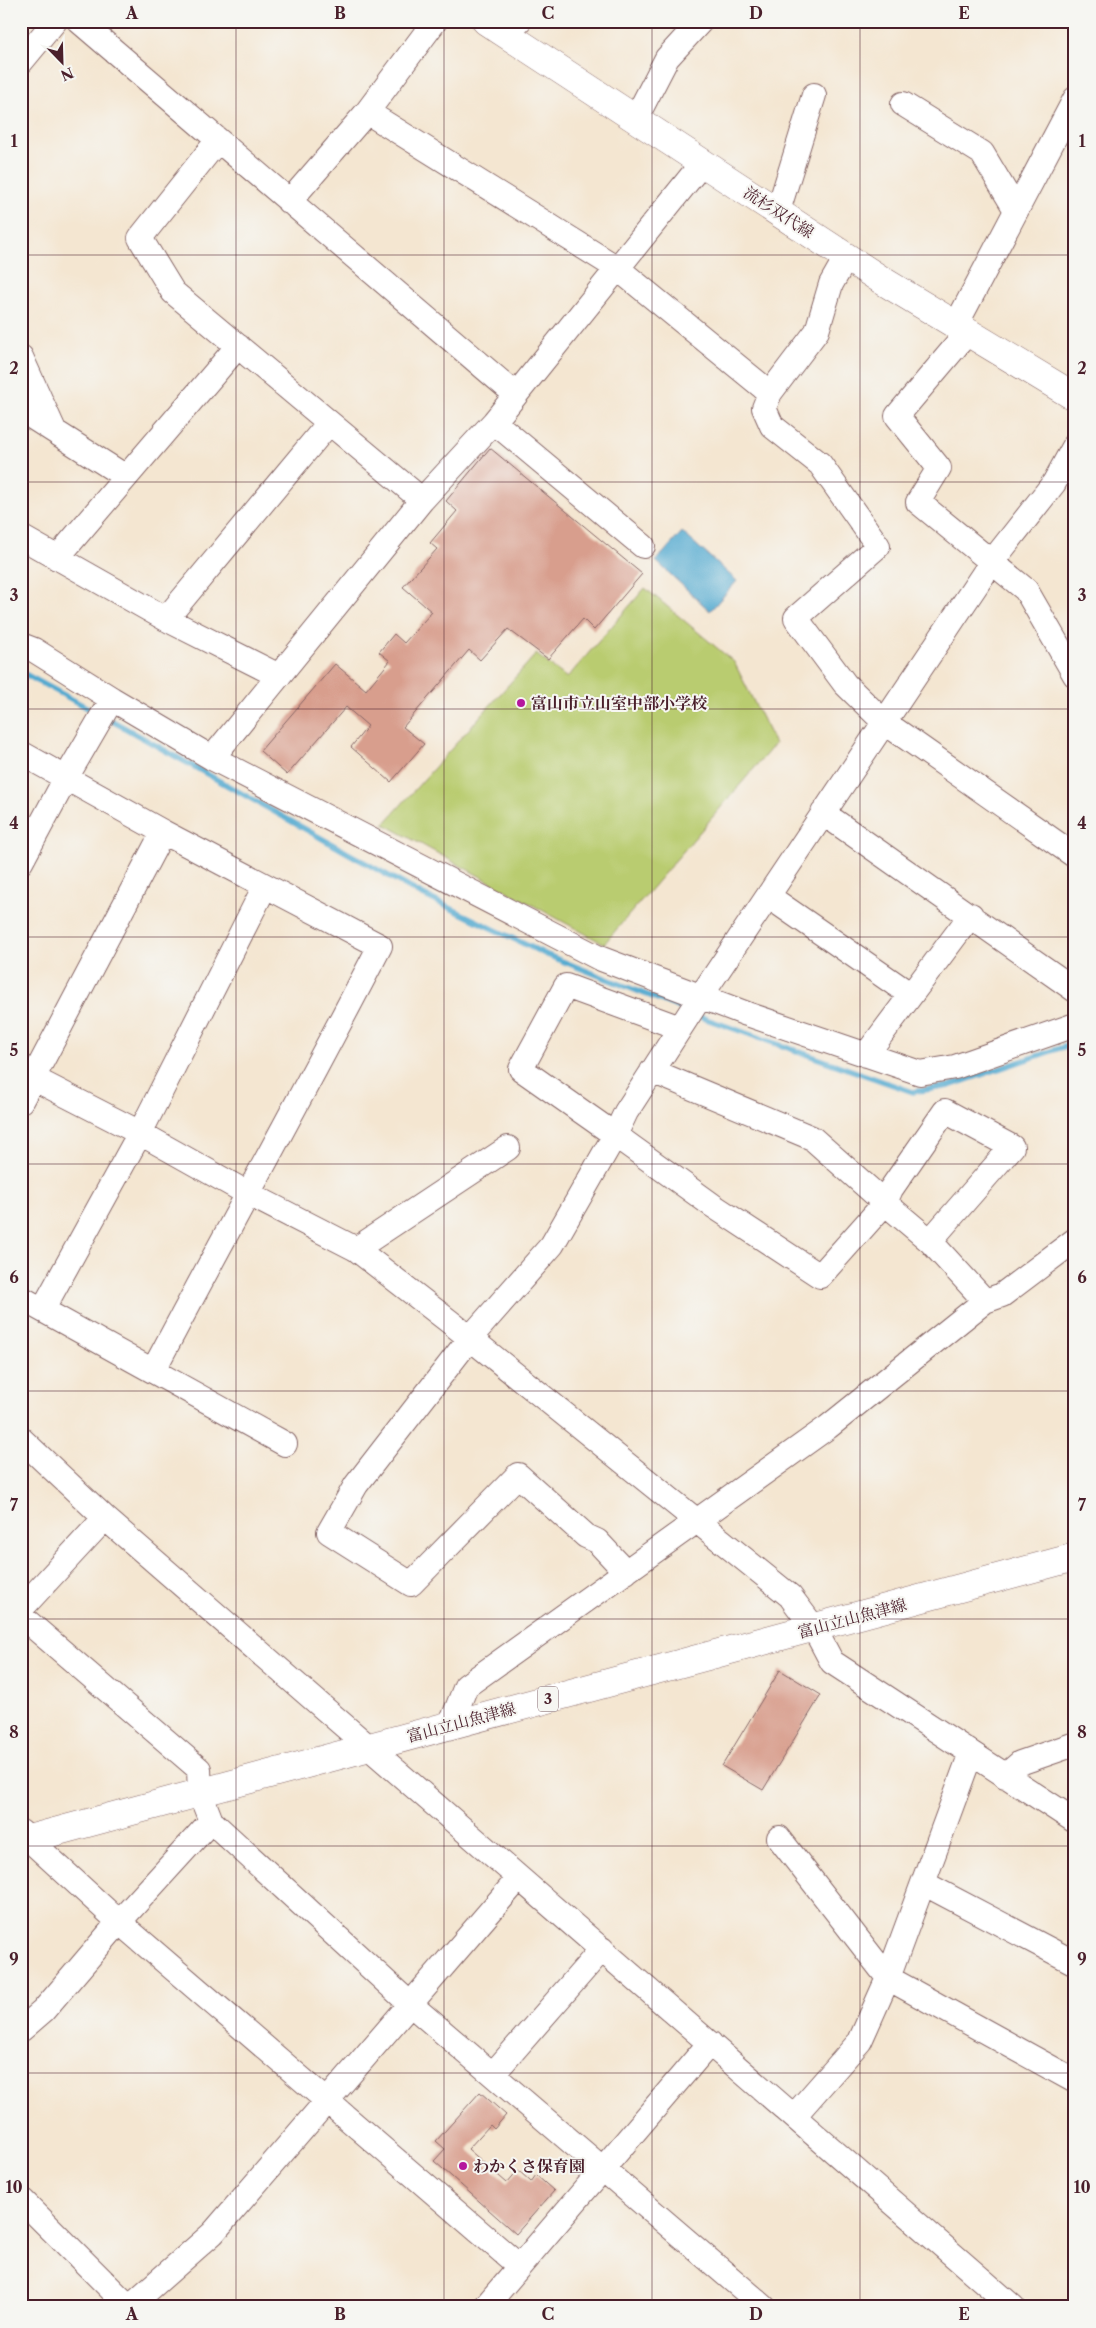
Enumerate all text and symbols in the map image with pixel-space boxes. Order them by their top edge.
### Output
text: A [125,3,139,23]
text: B [334,3,346,23]
text: C [542,3,554,23]
text: D [749,3,763,23]
text: E [958,3,970,23]
north arrow [38,38,88,88]
text: N [58,63,76,85]
text: 1 [10,131,18,151]
text: 1 [1078,131,1086,151]
street label: 流杉双代線 [740,182,818,242]
text: 2 [9,358,19,378]
text: 2 [1077,358,1087,378]
text: 3 [9,585,19,605]
text: 3 [1077,585,1087,605]
place label: 富山市立山室中部小学校 [531,693,708,713]
marker: 富山市立山室中部小学校 [515,697,527,709]
text: 4 [9,813,19,833]
text: 4 [1077,813,1087,833]
text: 5 [10,1040,19,1060]
text: 5 [1078,1040,1087,1060]
text: 6 [9,1267,19,1287]
text: 6 [1077,1267,1087,1287]
text: 7 [10,1495,19,1515]
text: 7 [1078,1495,1087,1515]
street label: 富山立山魚津線 [795,1594,909,1642]
road number: 3 [538,1686,558,1712]
street label: 富山立山魚津線 [404,1698,518,1746]
text: 8 [9,1722,19,1742]
text: 8 [1077,1722,1087,1742]
text: 9 [9,1949,19,1969]
text: 9 [1077,1949,1087,1969]
place label: わかくさ保育園 [473,2156,585,2176]
marker: わかくさ保育園 [457,2160,469,2172]
text: 10 [5,2177,23,2197]
text: 10 [1073,2177,1091,2197]
text: A [125,2304,139,2324]
text: B [334,2304,346,2324]
text: C [542,2304,554,2324]
text: D [749,2304,763,2324]
text: E [958,2304,970,2324]

